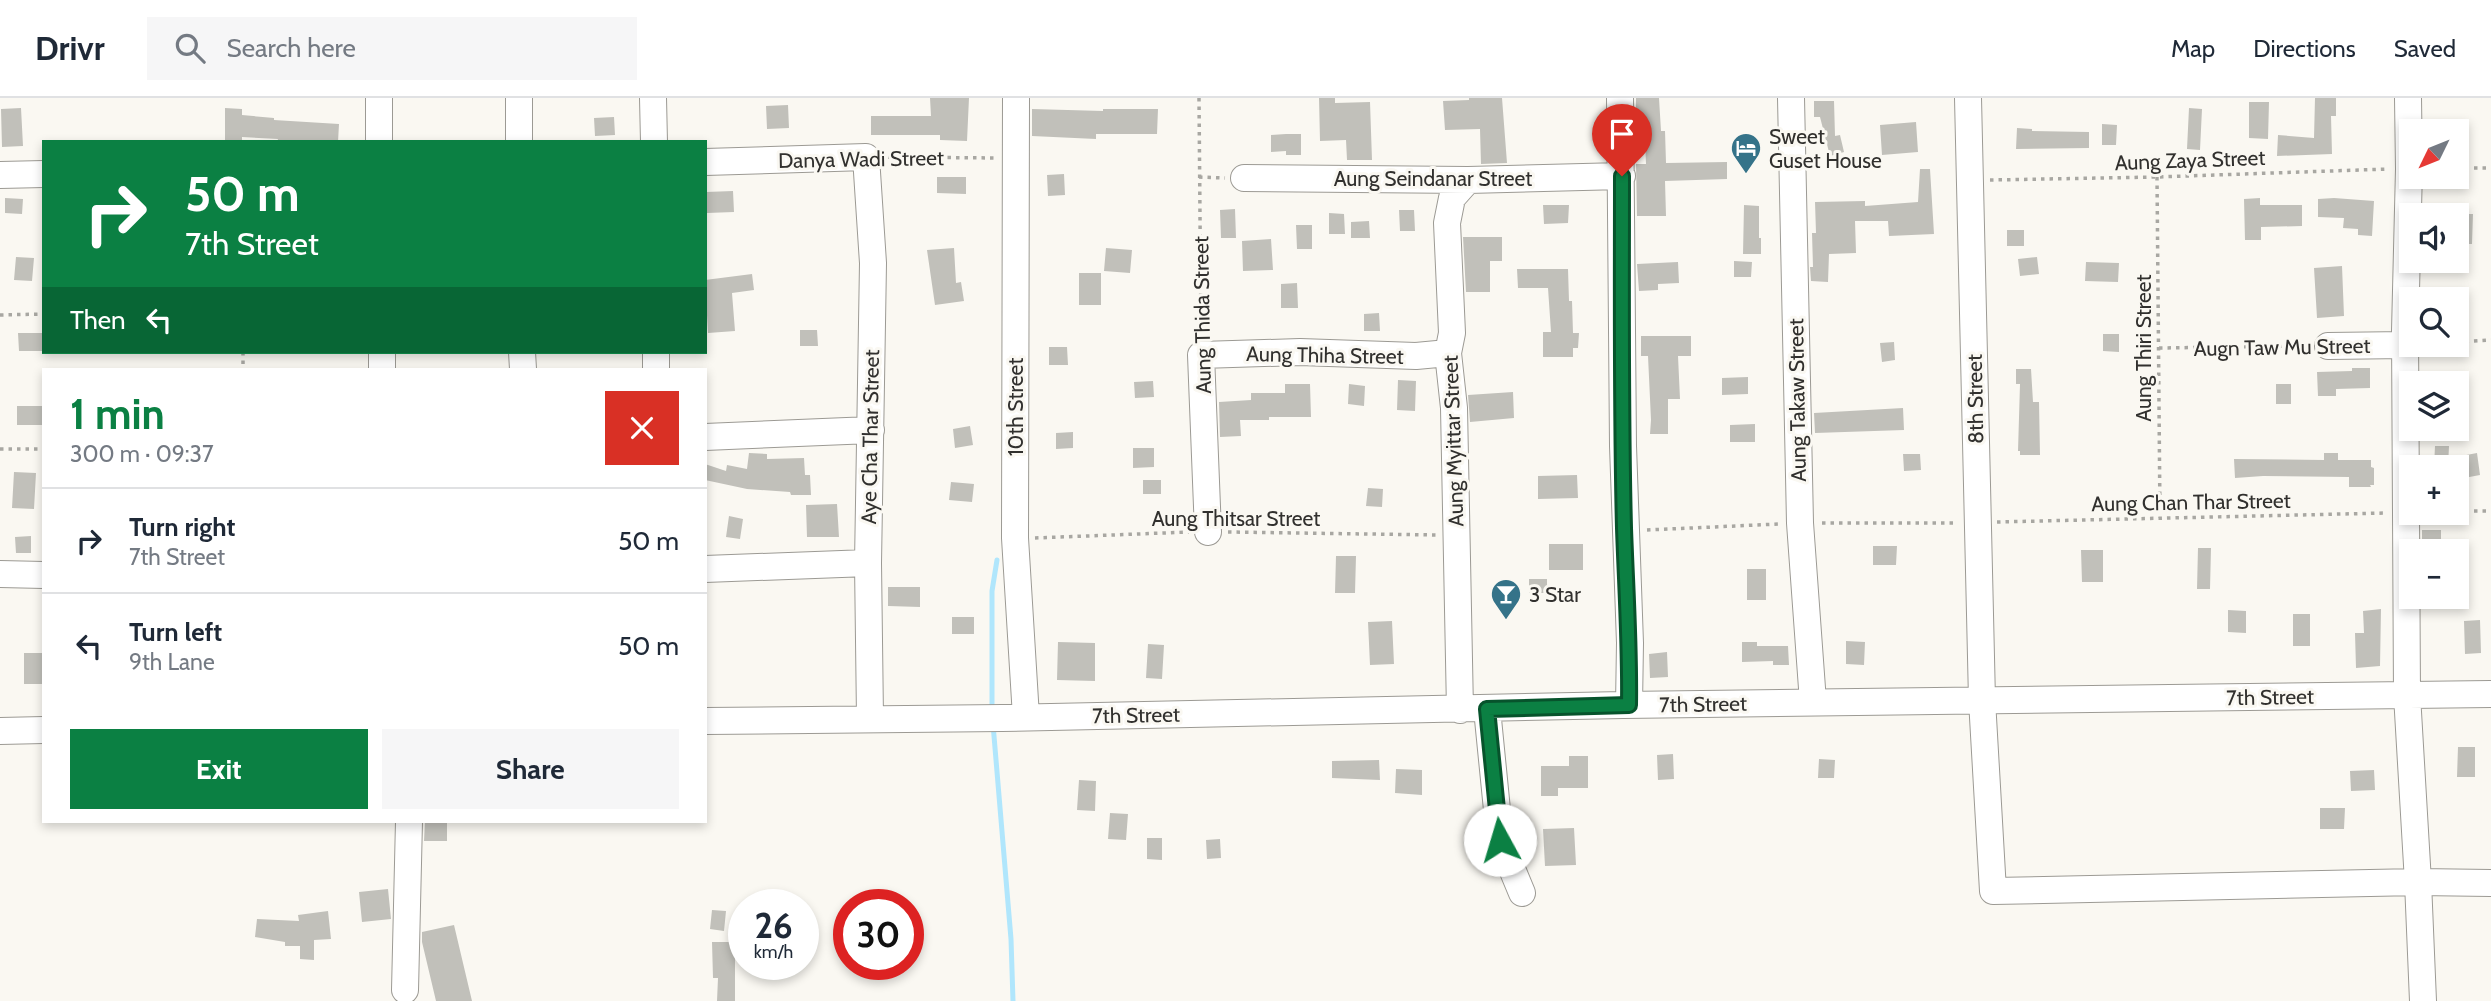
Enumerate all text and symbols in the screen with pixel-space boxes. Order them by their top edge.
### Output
search box [147,17,637,80]
text: Drivr [35,28,105,68]
icon: search [171,29,209,67]
text: Search here [227,32,356,64]
text: Map [2171,34,2215,63]
text: Directions [2253,34,2356,63]
text: Saved [2394,34,2456,63]
pin [1592,104,1652,176]
icon: arrive [1603,115,1641,153]
north arrow [2399,119,2469,189]
map controls [2399,119,2469,609]
place label: Sweet Guset House [1769,124,1882,173]
hotel icon: Sweet Guset House [1729,131,1763,175]
street label: Danya Wadi Street [778,145,944,173]
street label: Aung Zaya Street [2114,145,2266,175]
text: 50 m [185,164,300,223]
street label: Aung Seindanar Street [1334,166,1532,191]
icon: right [70,168,161,259]
button: sound [2399,203,2469,273]
text: 7th Street [185,224,319,263]
street label: Aung Thida Street [1188,236,1216,394]
street label: Aung Thiri Street [2131,274,2156,422]
button: search [2399,287,2469,357]
icon: left [140,301,178,339]
text: Then [70,304,126,336]
street label: Aung Takaw Street [1783,318,1811,482]
street label: Augn Taw Mu Street [2193,333,2371,361]
street label: Aung Thiha Street [1246,341,1404,369]
street label: Aye Cha Thar Street [856,349,884,525]
street label: 8th Street [1962,354,1988,444]
street label: Aung Myittar Street [1438,355,1468,527]
street label: 10th Street [1003,358,1028,456]
button: layers [2399,371,2469,441]
text: 1 min [70,388,165,440]
button: close [605,391,679,465]
text: 300 m · 09:37 [70,440,214,468]
button: + [2399,455,2469,525]
street label: Aung Chan Thar Street [2091,488,2291,516]
street label: Aung Thitsar Street [1152,506,1320,531]
text: Turn right [129,511,235,543]
icon: right [70,522,108,560]
text: 50 m [618,525,679,557]
button: − [2399,539,2469,609]
text: 7th Street [129,543,225,571]
bar icon: 3 Star [1489,577,1523,621]
place label: 3 Star [1529,582,1581,607]
text: Turn left [129,616,222,648]
icon: left [70,627,108,665]
text: 50 m [618,630,679,662]
text: 9th Lane [129,648,215,676]
street label: 7th Street [2226,684,2314,710]
street label: 7th Street [1659,691,1747,717]
street label: 7th Street [1092,702,1180,728]
button: Exit [70,729,368,809]
button: Share [382,729,679,809]
position arrow [1463,803,1537,877]
speed limit sign: 30 [833,889,924,980]
text: 26 [754,904,793,947]
text: km/h [754,941,793,963]

